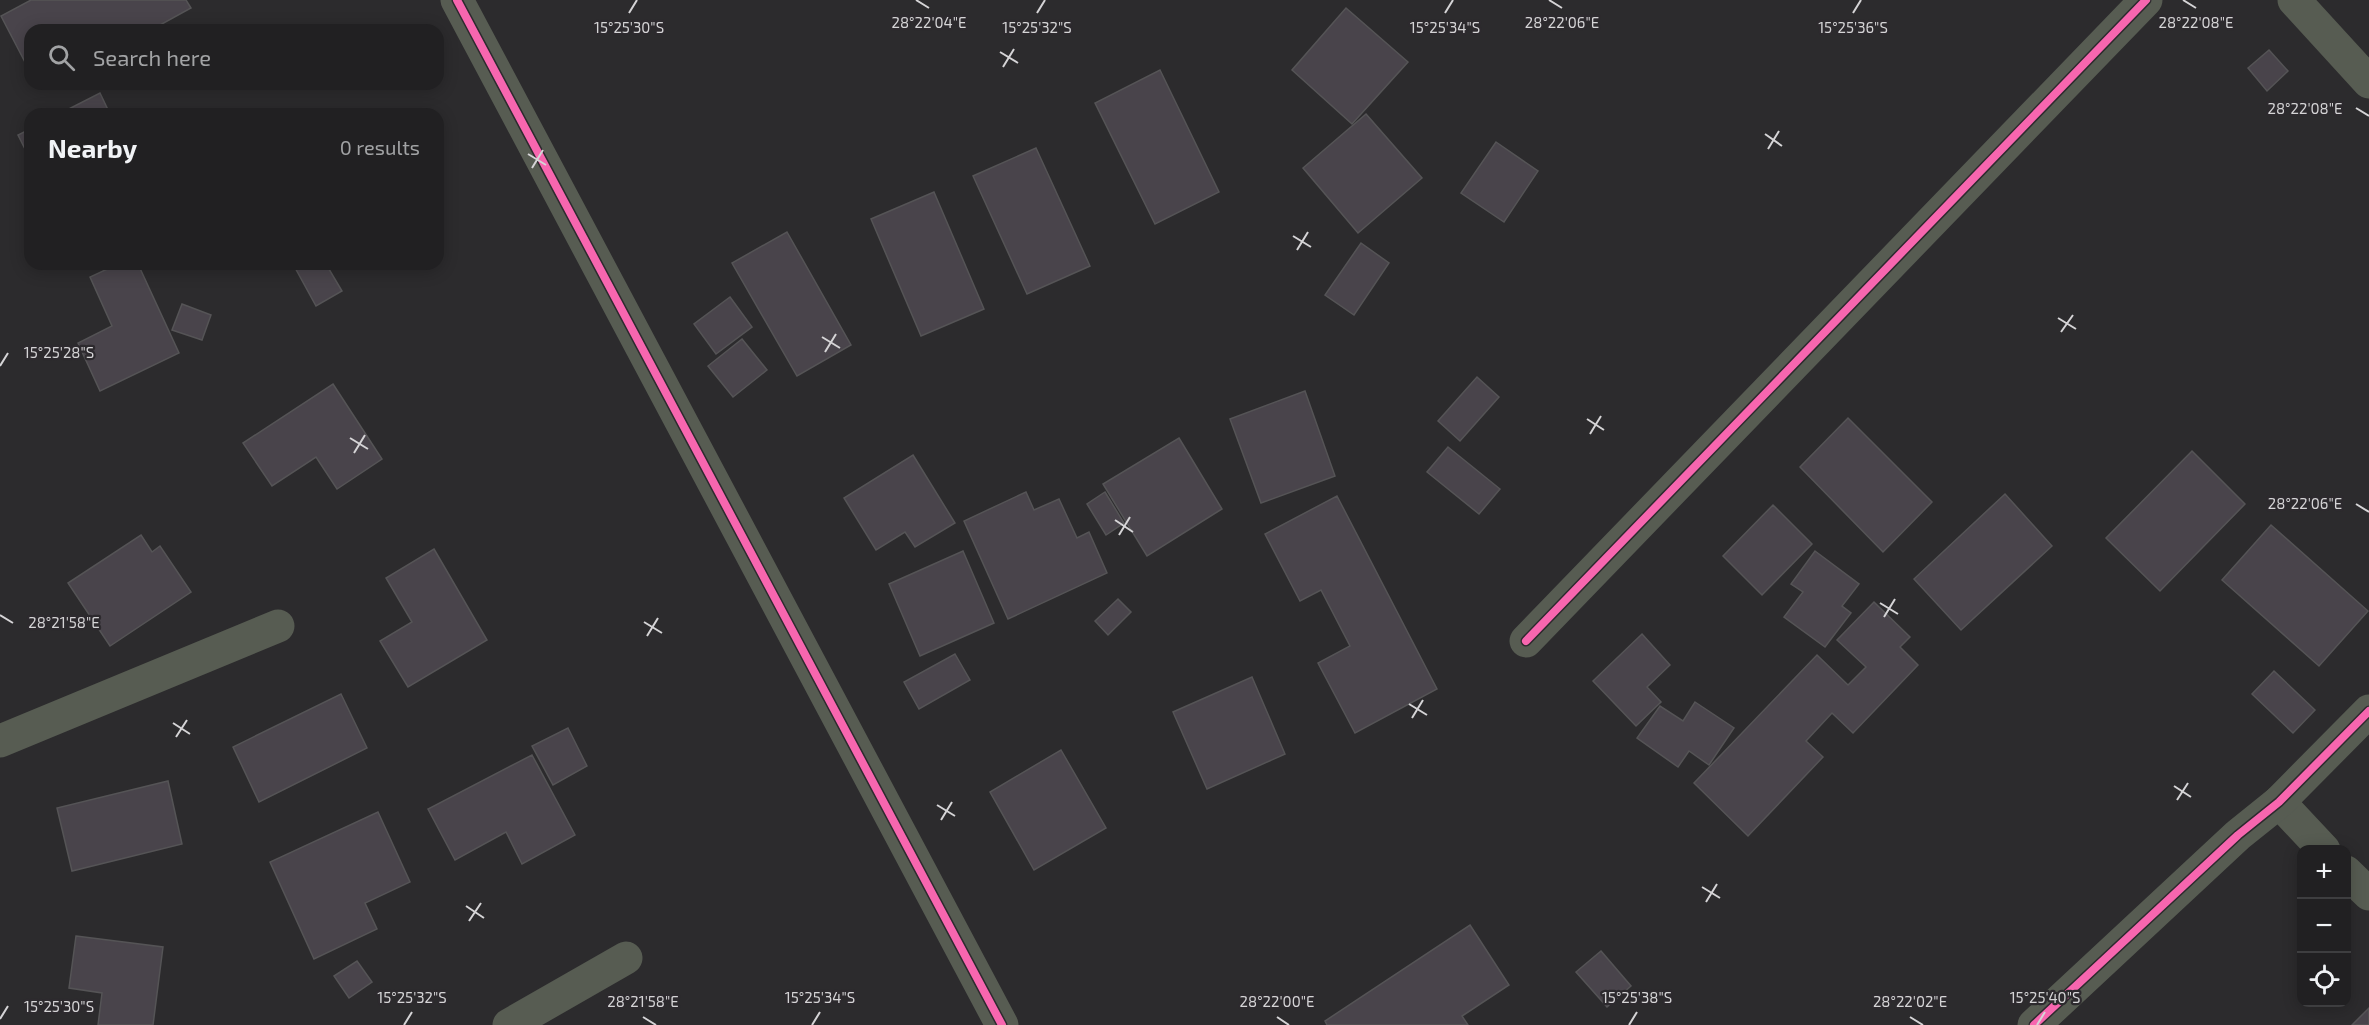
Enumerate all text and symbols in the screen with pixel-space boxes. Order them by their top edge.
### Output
text: 28°22'04"E [892,13,966,31]
text: 28°22'06"E [1525,13,1599,31]
text: 28°22'08"E [2159,13,2233,31]
text: 15°25'30"S [594,18,664,36]
text: 15°25'32"S [1002,18,1072,36]
text: 15°25'34"S [1410,18,1480,36]
text: 15°25'36"S [1818,18,1888,36]
search box [24,24,444,90]
icon: search [45,41,78,74]
text: Search here [93,44,211,70]
text: 28°22'08"E [2268,99,2342,117]
text: Nearby [48,132,137,163]
text: 0 results [340,135,420,159]
text: 15°25'28"S [24,343,94,361]
text: 28°22'06"E [2268,494,2342,512]
text: 28°21'58"E [28,613,100,631]
map controls [2297,845,2351,1007]
button: + [2297,845,2351,899]
button: − [2297,899,2351,953]
button: locate [2297,953,2351,1007]
text: 15°25'32"S [377,988,447,1006]
text: 15°25'34"S [785,988,855,1006]
text: 15°25'38"S [1602,988,1672,1006]
text: 15°25'40"S [2010,988,2080,1006]
text: 28°21'58"E [607,992,679,1010]
text: 28°22'00"E [1240,992,1314,1010]
text: 28°22'02"E [1873,992,1947,1010]
text: 15°25'30"S [24,997,94,1015]

